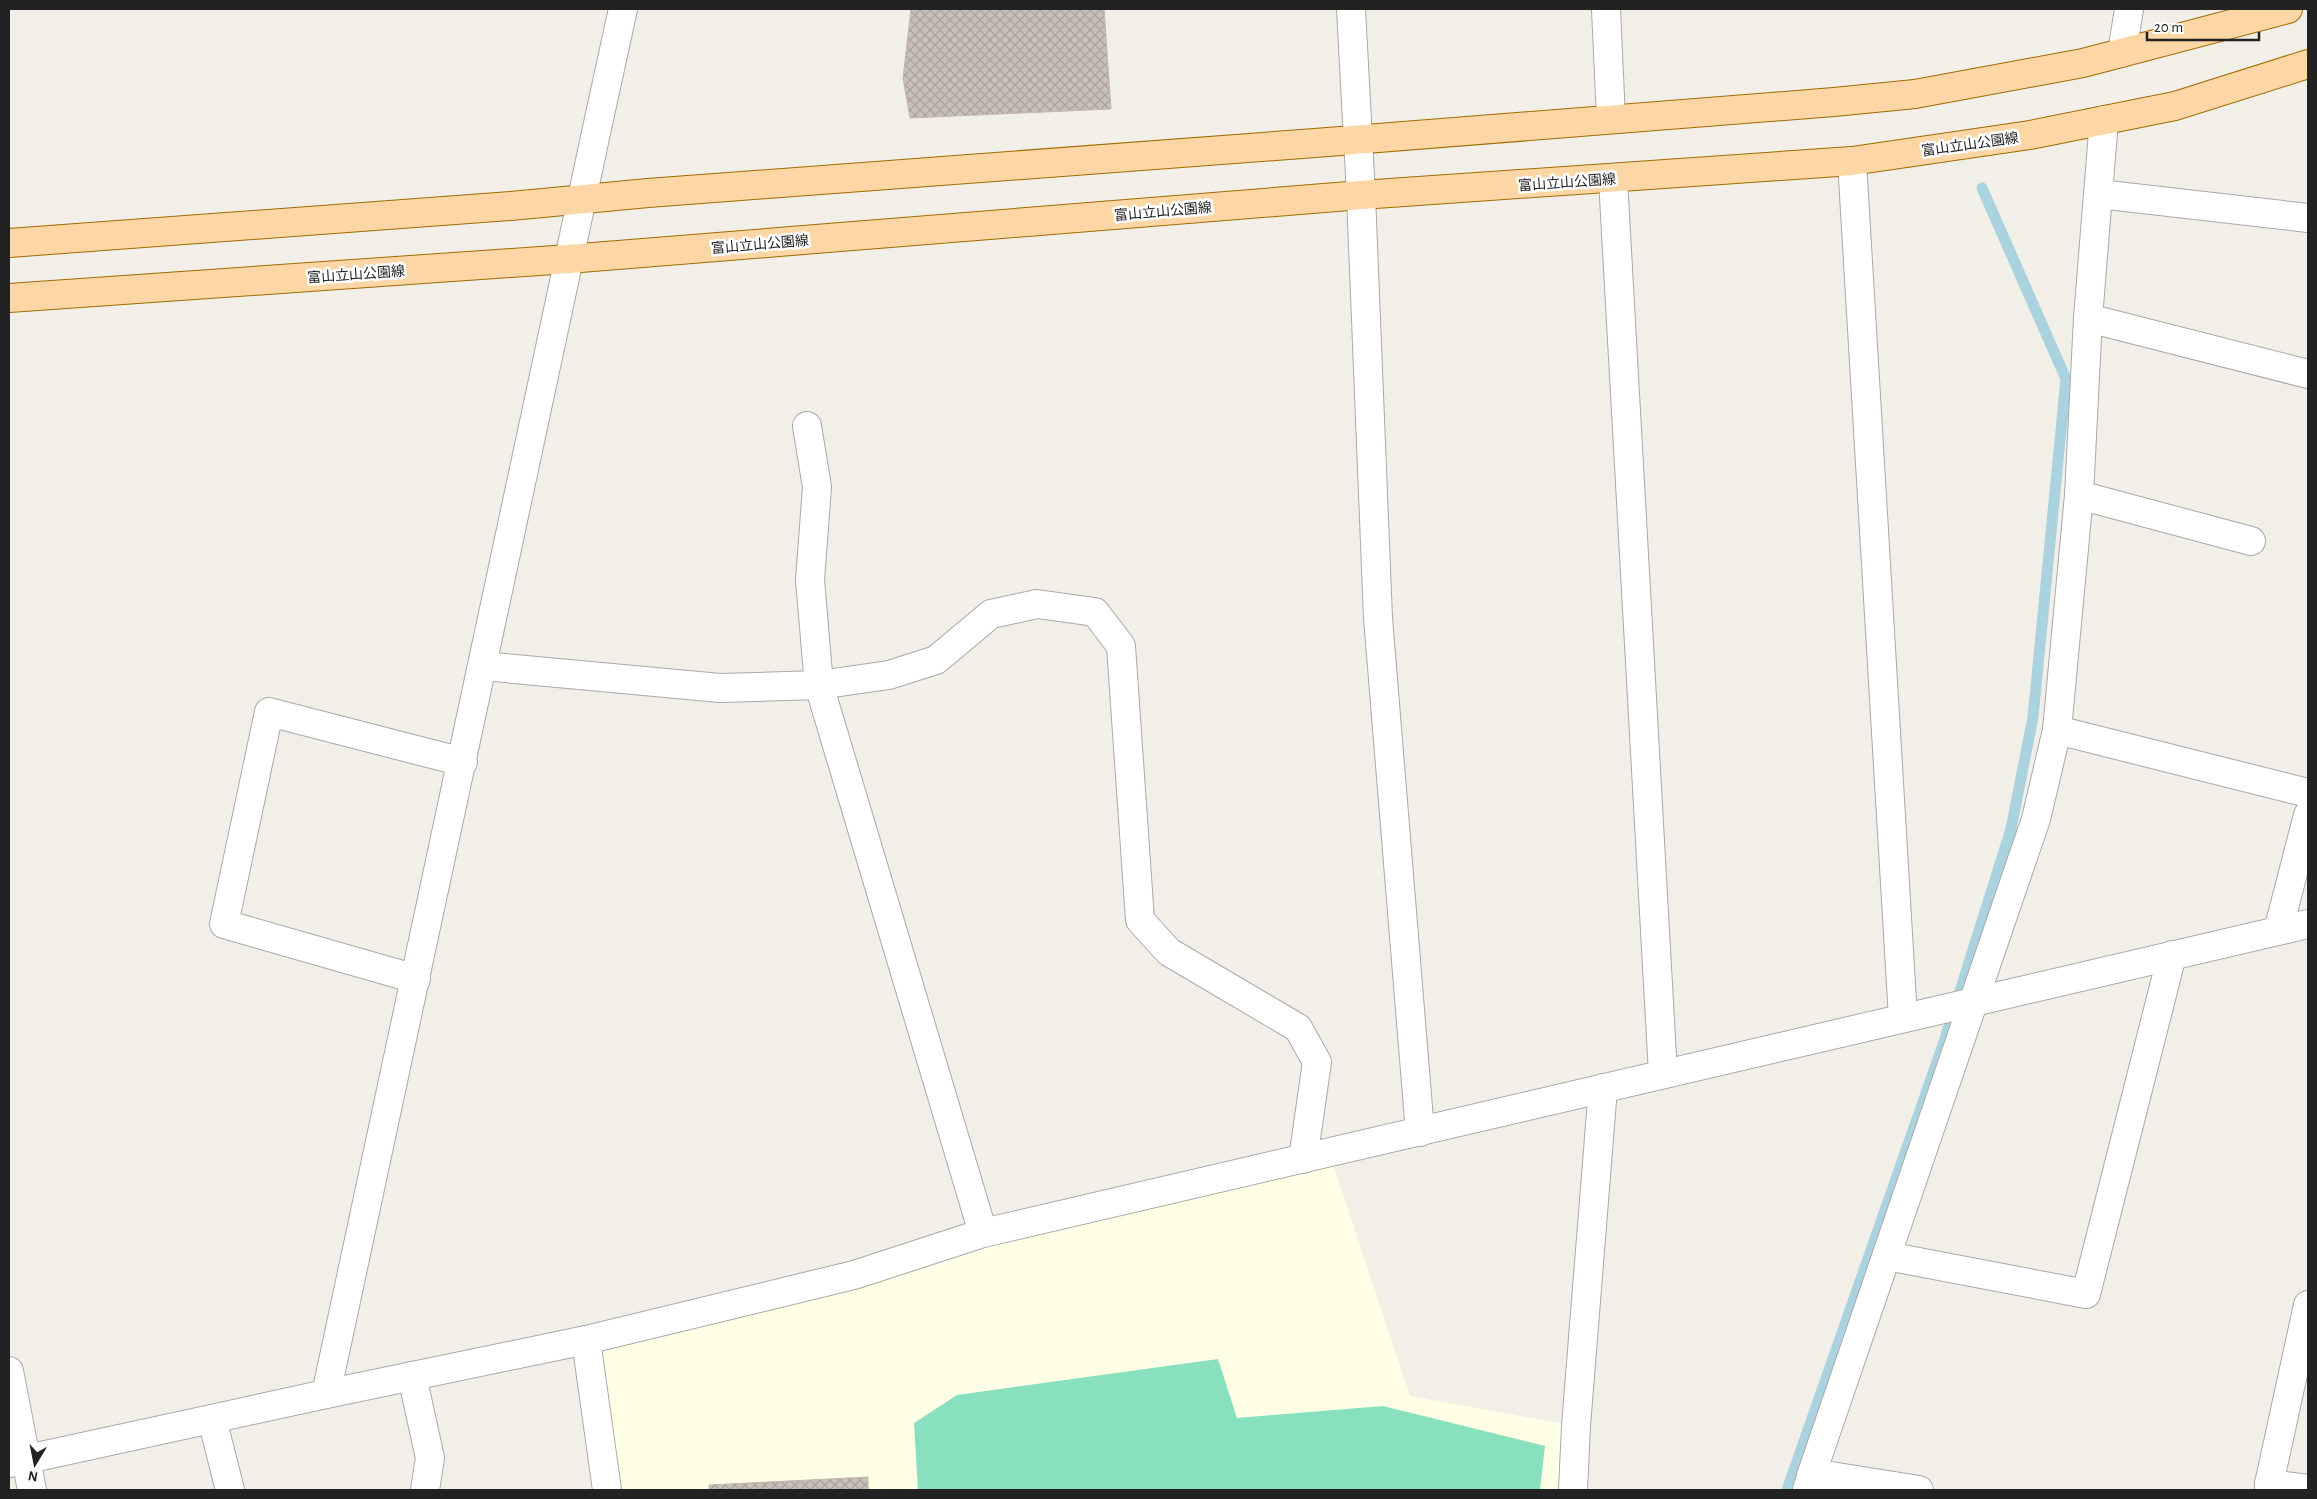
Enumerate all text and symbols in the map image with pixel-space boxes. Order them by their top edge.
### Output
scale bar [2147,10,2260,42]
text: 20 m [2154,20,2183,35]
street label: 富山立山公園線 [1921,130,2020,159]
street label: 富山立山公園線 [1518,172,1616,193]
street label: 富山立山公園線 [1114,200,1213,223]
street label: 富山立山公園線 [711,233,810,256]
street label: 富山立山公園線 [307,264,405,285]
north arrow [10,1439,60,1489]
text: N [27,1468,39,1484]

